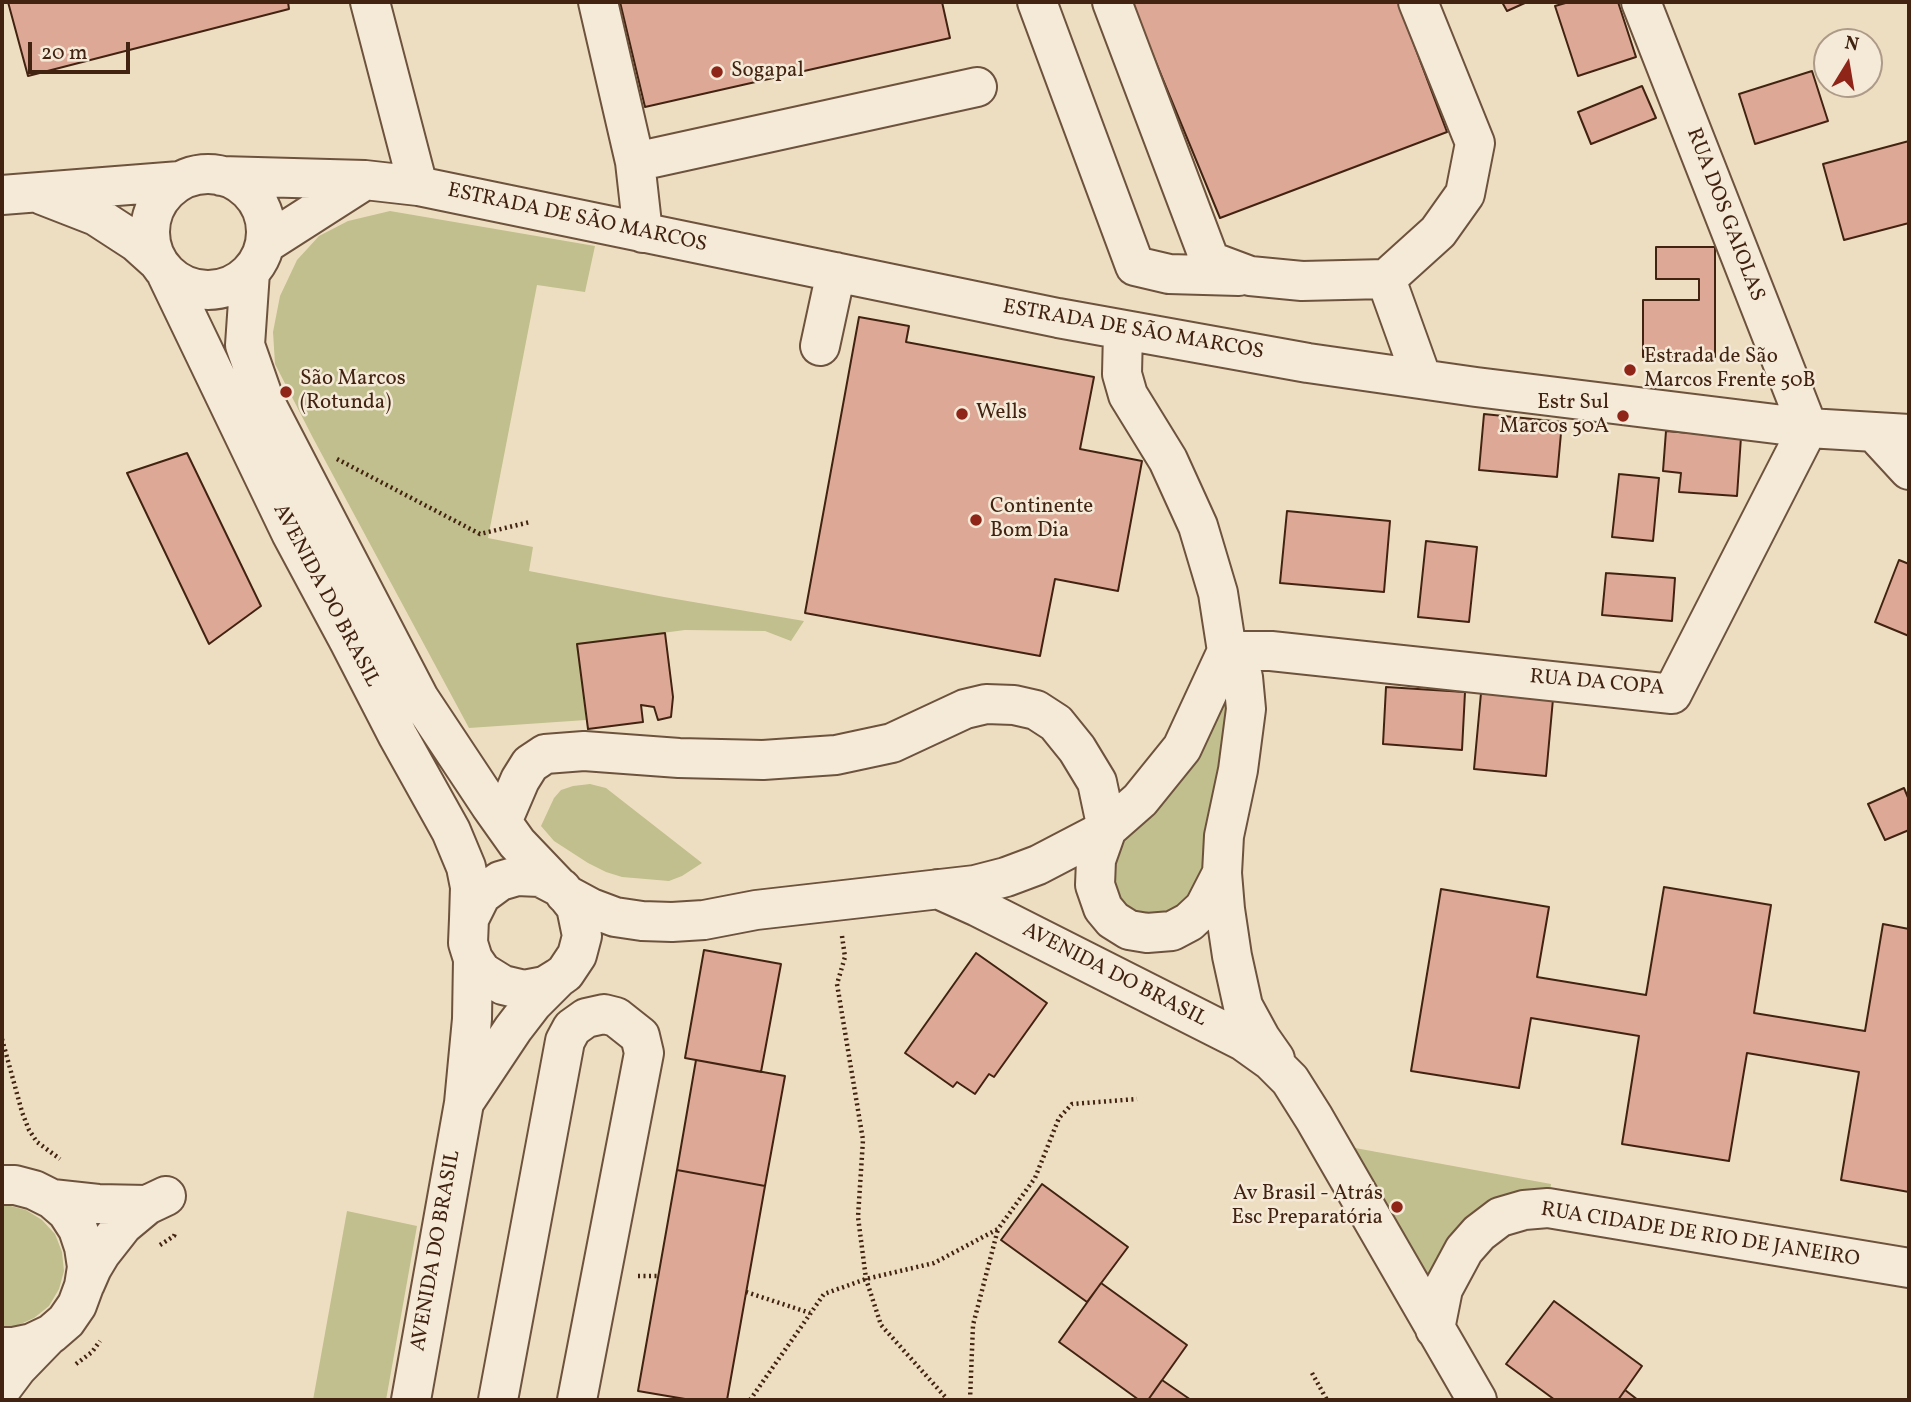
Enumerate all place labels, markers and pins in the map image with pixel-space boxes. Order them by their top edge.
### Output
place label: Sogapal [731,59,804,85]
marker: Sogapal [709,64,725,80]
place label: Estrada de São Marcos Frente 50B [1644,345,1816,395]
marker: Estrada de São Marcos Frente 50B [1622,362,1638,378]
place label: São Marcos (Rotunda) [300,367,406,417]
marker: São Marcos (Rotunda) [278,384,294,400]
place label: Estr Sul Marcos 50A [1499,391,1609,441]
place label: Wells [976,401,1027,427]
marker: Wells [954,406,970,422]
marker: Estr Sul Marcos 50A [1615,408,1631,424]
place label: Continente Bom Dia [990,495,1093,545]
marker: Continente Bom Dia [968,512,984,528]
place label: Av Brasil - Atrás Esc Preparatória [1232,1182,1383,1232]
marker: Av Brasil - Atrás Esc Preparatória [1389,1199,1405,1215]

